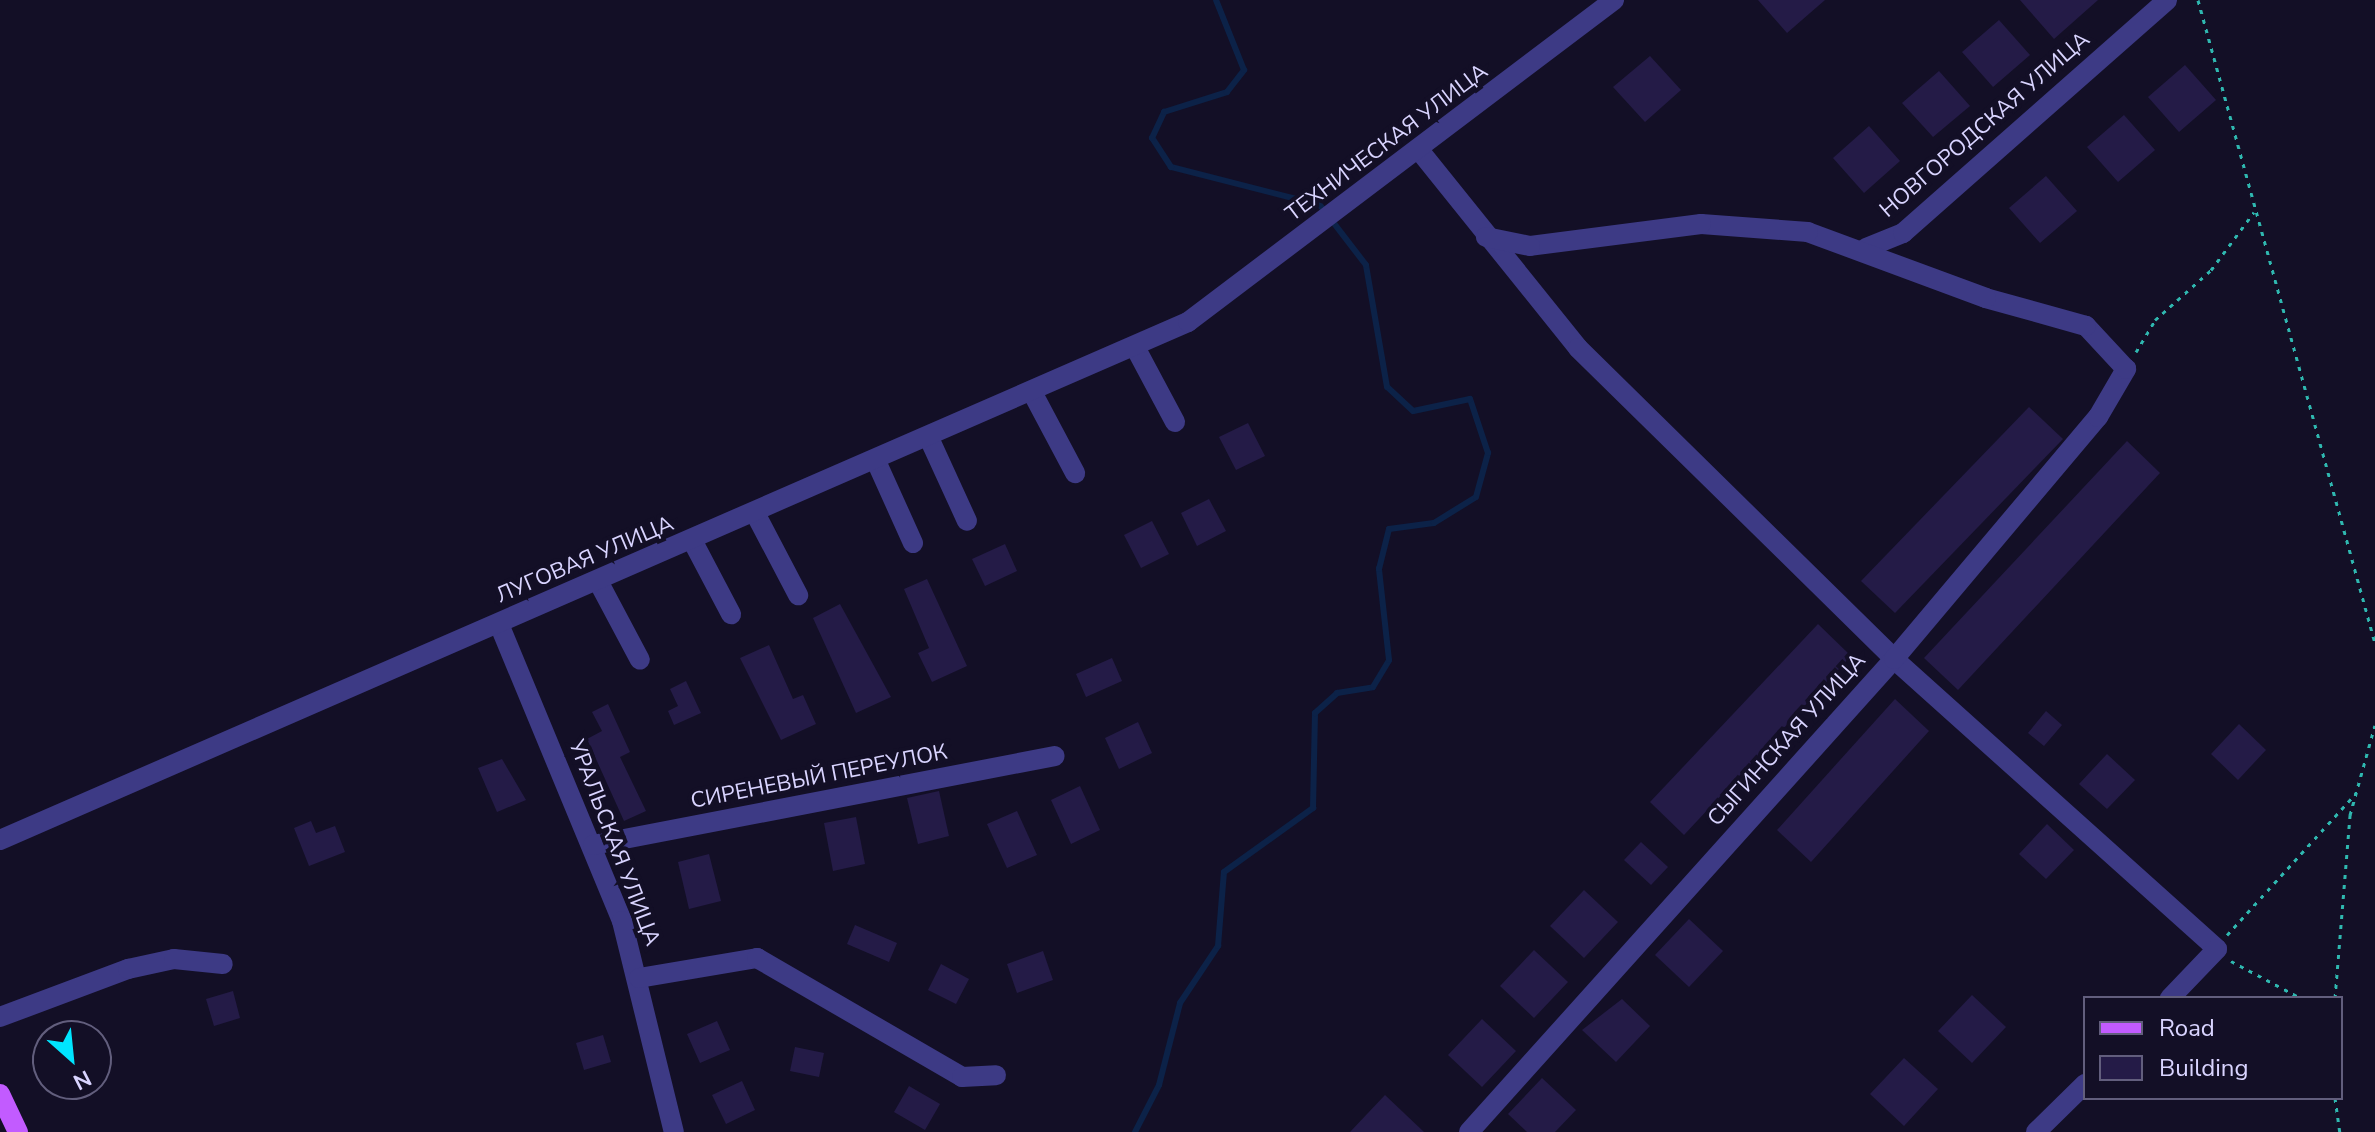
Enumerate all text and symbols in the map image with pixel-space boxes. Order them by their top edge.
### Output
street label: НОВГОРОДСКАЯ УЛИЦА [1875,27,2095,223]
street label: ТЕХНИЧЕСКАЯ УЛИЦА [1281,58,1493,228]
street label: ЛУГОВАЯ УЛИЦА [492,511,678,609]
street label: СЫГИНСКАЯ УЛИЦА [1702,648,1872,832]
street label: УРАЛЬСКАЯ УЛИЦА [563,736,665,950]
street label: СИРЕНЕВЫЙ ПЕРЕУЛОК [689,739,949,815]
legend [2083,996,2343,1100]
text: Road [2159,1012,2215,1044]
north arrow [32,1020,112,1100]
text: Building [2159,1052,2249,1084]
text: N [68,1062,96,1097]

